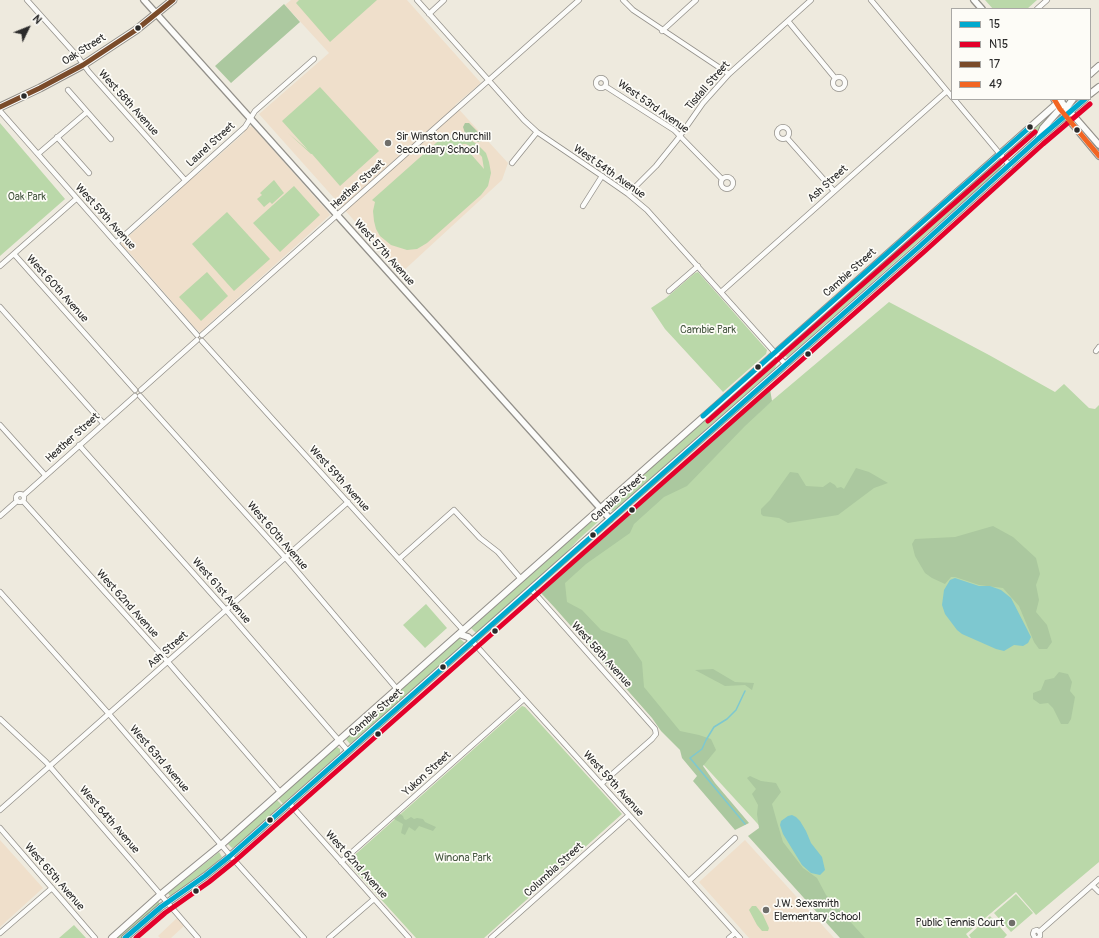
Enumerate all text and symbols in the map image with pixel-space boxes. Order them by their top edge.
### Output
north arrow [8,8,48,48]
legend [951,8,1091,100]
text: N [30,12,44,27]
text: 15 [989,17,1000,32]
unlabelled marker [133,23,143,33]
street label: Oak Street [60,31,108,69]
text: N15 [989,37,1008,52]
text: 17 [989,57,1000,72]
street label: Tisdall Street [683,59,733,113]
street label: West 58th Avenue [95,67,161,139]
text: 49 [989,77,1002,92]
street label: West 53rd Avenue [615,78,691,136]
unlabelled marker [19,91,29,101]
street label: Laurel Street [184,120,238,170]
unlabelled marker [1025,122,1035,132]
unlabelled marker [1072,125,1082,135]
place label: Sir Winston Churchill Secondary School [396,130,491,156]
marker: Sir Winston Churchill Secondary School [383,138,393,148]
street label: West 54th Avenue [571,142,647,202]
street label: Heather Street [328,157,388,213]
street label: Ash Street [805,163,851,205]
street label: West 59th Avenue [72,181,138,253]
park label: Oak Park [8,190,46,204]
street label: West 57th Avenue [351,217,417,289]
street label: Cambie Street [821,246,879,300]
street label: West 60th Avenue [23,253,91,325]
park label: Cambie Park [680,323,736,337]
unlabelled marker [803,349,813,359]
unlabelled marker [753,362,763,372]
street label: Heather Street [43,410,103,466]
street label: West 59th Avenue [306,443,372,515]
street label: Cambie Street [589,471,647,525]
street label: West 60th Avenue [244,499,310,573]
unlabelled marker [627,505,637,515]
unlabelled marker [588,530,598,540]
street label: West 61st Avenue [189,555,253,627]
street label: West 62nd Avenue [93,567,161,641]
street label: West 58th Avenue [568,619,634,691]
unlabelled marker [490,626,500,636]
street label: Ash Street [145,629,191,671]
unlabelled marker [438,662,448,672]
street label: Cambie Street [347,686,405,740]
street label: West 63rd Avenue [126,723,192,795]
unlabelled marker [373,729,383,739]
street label: West 59th Avenue [580,748,646,820]
street label: Yukon Street [400,749,454,799]
street label: West 64th Avenue [76,784,142,856]
unlabelled marker [265,815,275,825]
street label: West 62nd Avenue [322,828,390,902]
street label: Columbia Street [522,840,586,900]
street label: West 65th Avenue [21,841,87,913]
park label: Winona Park [435,851,491,865]
unlabelled marker [191,886,201,896]
place label: J.W. Sexsmith Elementary School [774,897,861,923]
marker: J.W. Sexsmith Elementary School [761,905,771,915]
place label: Public Tennis Court [915,916,1004,930]
marker: Public Tennis Court [1007,918,1017,928]

